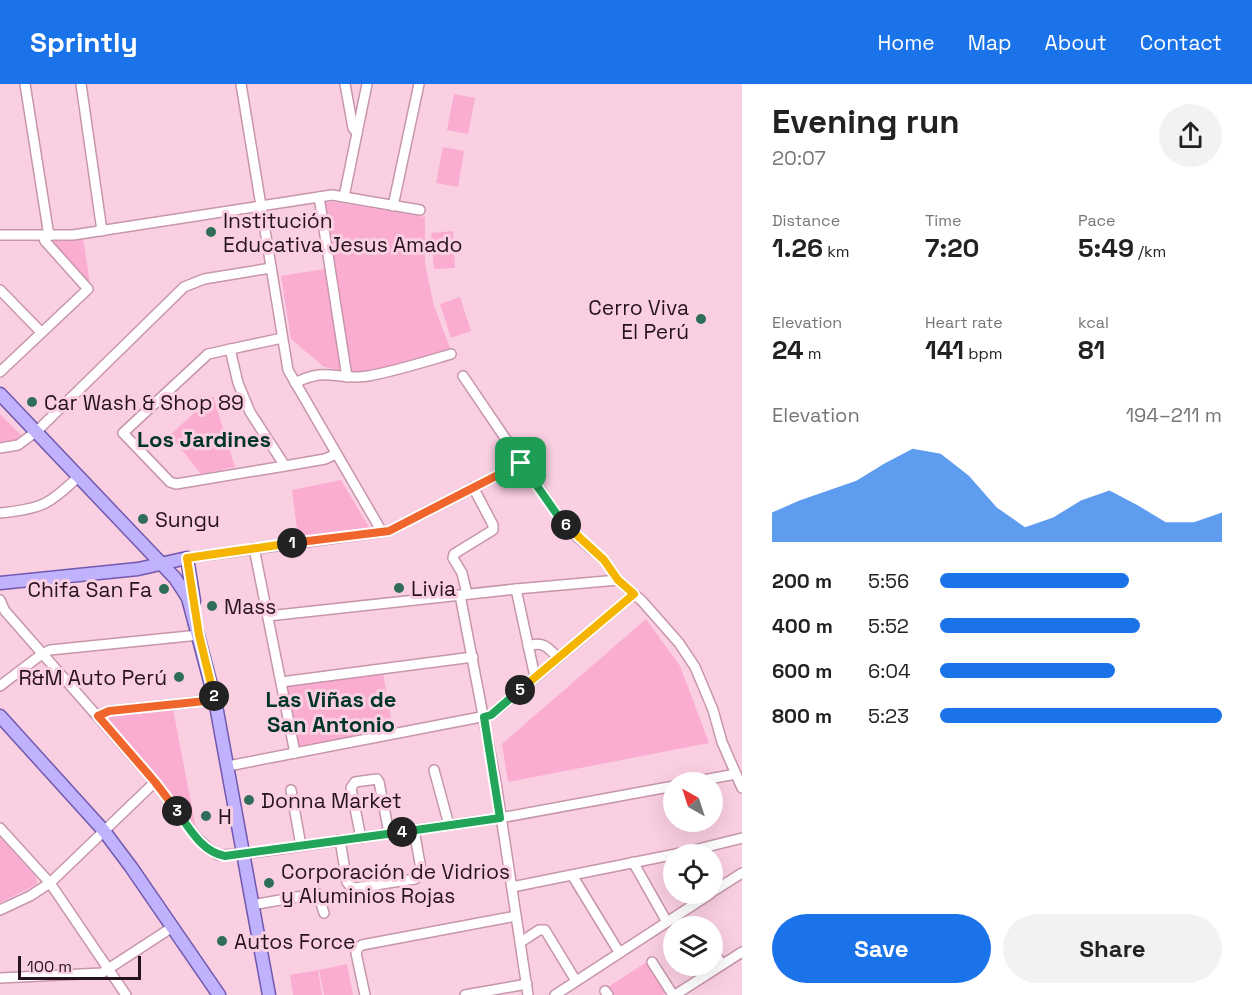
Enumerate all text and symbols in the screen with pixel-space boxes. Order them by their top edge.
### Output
text: Sprintly [30,24,138,60]
text: Home [877,29,935,56]
text: Map [968,29,1012,56]
text: About [1045,29,1107,56]
text: Contact [1140,29,1222,56]
text: Evening run [772,101,960,143]
button: share [1159,104,1222,167]
text: 20:07 [772,145,826,171]
place label: Institución Educativa Jesus Amado [223,207,462,258]
text: Distance [772,210,840,231]
text: Time [925,210,961,231]
text: Pace [1078,210,1115,231]
marker: Institución Educativa Jesus Amado [204,225,218,239]
text: 1.26 [772,231,823,265]
text: 7:20 [925,231,979,265]
text: 5:49 [1078,231,1134,265]
text: km [823,241,850,262]
text: /km [1134,241,1166,262]
place label: Cerro Viva El Perú [588,294,689,345]
marker: Cerro Viva El Perú [694,312,708,326]
text: Elevation [772,312,842,333]
text: Heart rate [925,312,1003,333]
text: kcal [1078,312,1109,333]
text: 24 [772,333,804,367]
text: 141 [925,333,964,367]
text: 81 [1078,333,1105,367]
text: m [804,343,821,364]
text: bpm [964,343,1003,364]
place label: Car Wash & Shop 89 [44,389,244,416]
marker: Car Wash & Shop 89 [25,395,39,409]
text: Elevation [772,402,860,428]
text: 194–211 m [1126,402,1222,428]
district label: Los Jardines [137,425,271,453]
pin [495,437,546,488]
icon: arrive [504,446,537,479]
place label: Sungu [155,506,220,533]
pin: 6 [551,510,581,540]
marker: Sungu [136,512,150,526]
text: 6 [561,514,571,535]
pin: 1 [277,528,307,558]
text: 1 [288,532,296,553]
text: 200 m [772,568,832,594]
text: 5:56 [868,568,909,594]
place label: Livia [411,575,456,602]
place label: Chifa San Fa [27,576,152,603]
marker: Livia [392,581,406,595]
marker: Chifa San Fa [157,582,171,596]
place label: Mass [224,593,276,620]
marker: Mass [205,599,219,613]
text: 400 m [772,613,833,639]
text: 5:52 [868,613,909,639]
text: 600 m [772,658,832,684]
text: 6:04 [868,658,911,684]
place label: R&M Auto Perú [19,664,167,691]
marker: R&M Auto Perú [172,670,186,684]
pin: 5 [505,675,535,705]
text: 5 [515,679,525,700]
pin: 2 [199,681,229,711]
text: 2 [209,685,219,706]
district label: Las Viñas de San Antonio [266,685,396,738]
text: 800 m [772,703,832,729]
text: 5:23 [868,703,909,729]
north arrow [663,772,723,832]
map controls [663,772,723,976]
place label: Donna Market [261,787,402,814]
marker: Donna Market [242,793,256,807]
pin: 3 [162,796,192,826]
text: 3 [172,800,182,821]
place label: H [218,803,232,830]
marker: H [199,809,213,823]
pin: 4 [387,817,417,847]
text: 4 [397,821,407,842]
button: locate [663,844,723,904]
place label: Corporación de Vidrios y Aluminios Rojas [281,858,510,909]
marker: Corporación de Vidrios y Aluminios Rojas [262,876,276,890]
button: Save [772,914,991,983]
button: Share [1003,914,1222,983]
button: layers [663,916,723,976]
place label: Autos Force [234,928,356,955]
marker: Autos Force [215,934,229,948]
scale bar [18,953,141,980]
text: 100 m [27,956,72,977]

